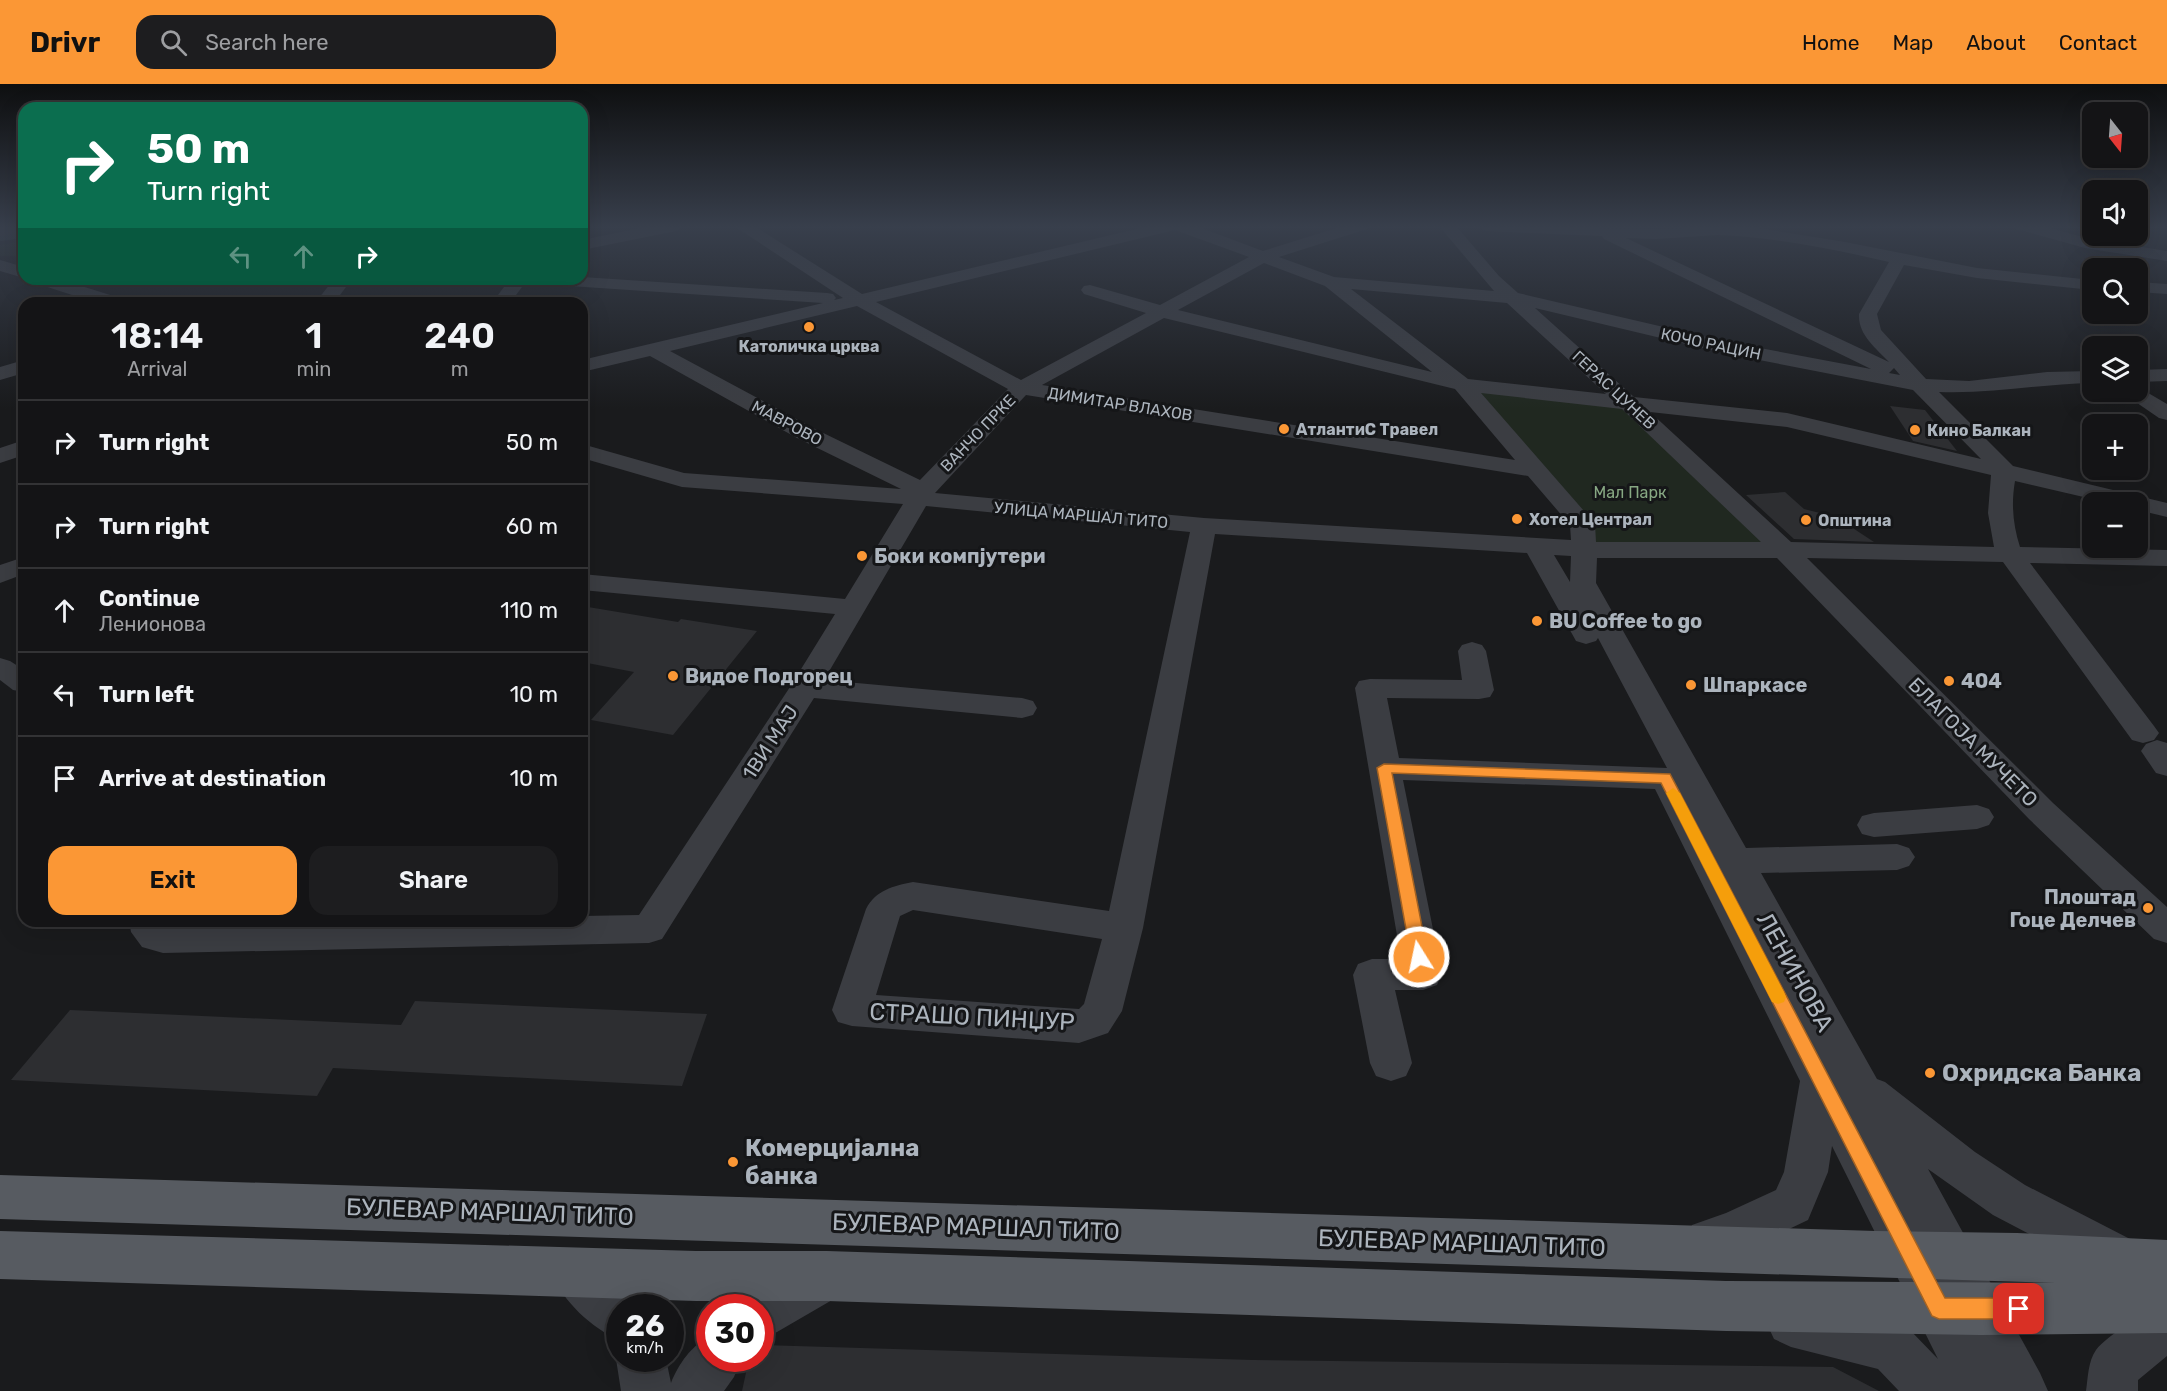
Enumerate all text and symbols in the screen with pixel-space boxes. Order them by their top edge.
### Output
search box [136,15,556,69]
text: Drivr [30,26,100,59]
icon: search [157,26,190,59]
text: Search here [205,29,329,56]
text: Home [1802,30,1859,55]
text: Map [1892,30,1933,55]
text: About [1966,30,2026,55]
text: Contact [2059,30,2137,55]
north arrow [2082,102,2148,168]
map controls [2082,102,2148,558]
text: 50 m [147,124,250,174]
icon: right [48,126,126,204]
text: Turn right [147,175,270,207]
button: sound [2082,180,2148,246]
icon: left [224,240,257,273]
icon: ahead [287,240,320,273]
icon: right [350,240,383,273]
button: search [2082,258,2148,324]
text: 18:14 [111,314,204,357]
text: 1 [305,314,323,357]
text: 240 [424,314,495,357]
marker: Католичка црква [802,320,816,334]
street label: КОЧО РАЦИН [1659,324,1763,364]
button: layers [2082,336,2148,402]
place label: Католичка црква [739,337,879,356]
street label: ГЕРАС ЦУНЕВ [1569,347,1659,433]
text: Arrival [127,357,187,381]
text: min [297,357,331,381]
text: m [451,357,469,381]
street label: ДИМИТАР ВЛАХОВ [1046,383,1194,425]
street label: ВАНЧО ПРКЕ [937,391,1019,475]
street label: МАВРОВО [749,397,825,449]
button: + [2082,414,2148,480]
place label: АтлантиС Травел [1296,420,1438,439]
place label: Кино Балкан [1927,421,2031,440]
marker: АтлантиС Травел [1277,422,1291,436]
marker: Кино Балкан [1908,423,1922,437]
icon: right [48,426,81,459]
text: Turn right [99,429,209,456]
text: 50 m [506,429,558,456]
park label: Мал Парк [1593,483,1667,502]
button: − [2082,492,2148,558]
street label: УЛИЦА МАРШАЛ ТИТО [993,498,1169,532]
icon: right [48,510,81,543]
place label: Хотел Централ [1529,510,1652,529]
place label: Општина [1818,511,1891,530]
marker: Хотел Централ [1510,512,1524,526]
text: Turn right [99,513,209,540]
text: 60 m [506,513,558,540]
marker: Општина [1799,513,1813,527]
place label: Боки компјутери [874,544,1046,568]
marker: Боки компјутери [855,549,869,563]
text: Continue [99,585,200,612]
icon: ahead [48,594,81,627]
text: 110 m [500,597,558,624]
place label: BU Coffee to go [1549,609,1702,633]
text: Ленионова [99,612,206,636]
marker: BU Coffee to go [1530,614,1544,628]
place label: Видое Подгорец [685,664,852,688]
marker: Видое Подгорец [666,669,680,683]
place label: 404 [1961,669,2002,693]
street label: БЛАГОЈА МУЧЕТО [1903,672,2043,812]
place label: Шпаркасе [1703,673,1807,697]
marker: 404 [1942,674,1956,688]
icon: left [48,678,81,711]
marker: Шпаркасе [1684,678,1698,692]
text: Turn left [99,681,194,708]
text: 10 m [510,681,558,708]
street label: 1ВИ МАЈ [737,700,803,784]
icon: arrive [48,762,81,795]
text: Arrive at destination [99,765,326,792]
text: 10 m [510,765,558,792]
button: Exit [48,846,297,915]
button: Share [309,846,558,915]
place label: Плоштад Гоце Делчев [2009,885,2136,932]
marker: Плоштад Гоце Делчев [2141,901,2155,915]
street label: ЛЕНИНОВА [1751,908,1839,1036]
position arrow [1387,925,1451,989]
street label: СТРАШО ПИНЏУР [869,998,1075,1036]
place label: Охридска Банка [1942,1059,2141,1087]
marker: Охридска Банка [1923,1066,1937,1080]
place label: Комерцијална банка [745,1134,920,1190]
marker: Комерцијална банка [726,1155,740,1169]
street label: БУЛЕВАР МАРШАЛ ТИТО [346,1193,634,1231]
street label: БУЛЕВАР МАРШАЛ ТИТО [832,1208,1120,1246]
street label: БУЛЕВАР МАРШАЛ ТИТО [1318,1224,1606,1262]
pin [1993,1283,2044,1334]
icon: arrive [2002,1292,2035,1325]
speed limit sign: 30 [696,1294,774,1372]
text: 26 [625,1308,665,1344]
text: km/h [626,1339,664,1357]

